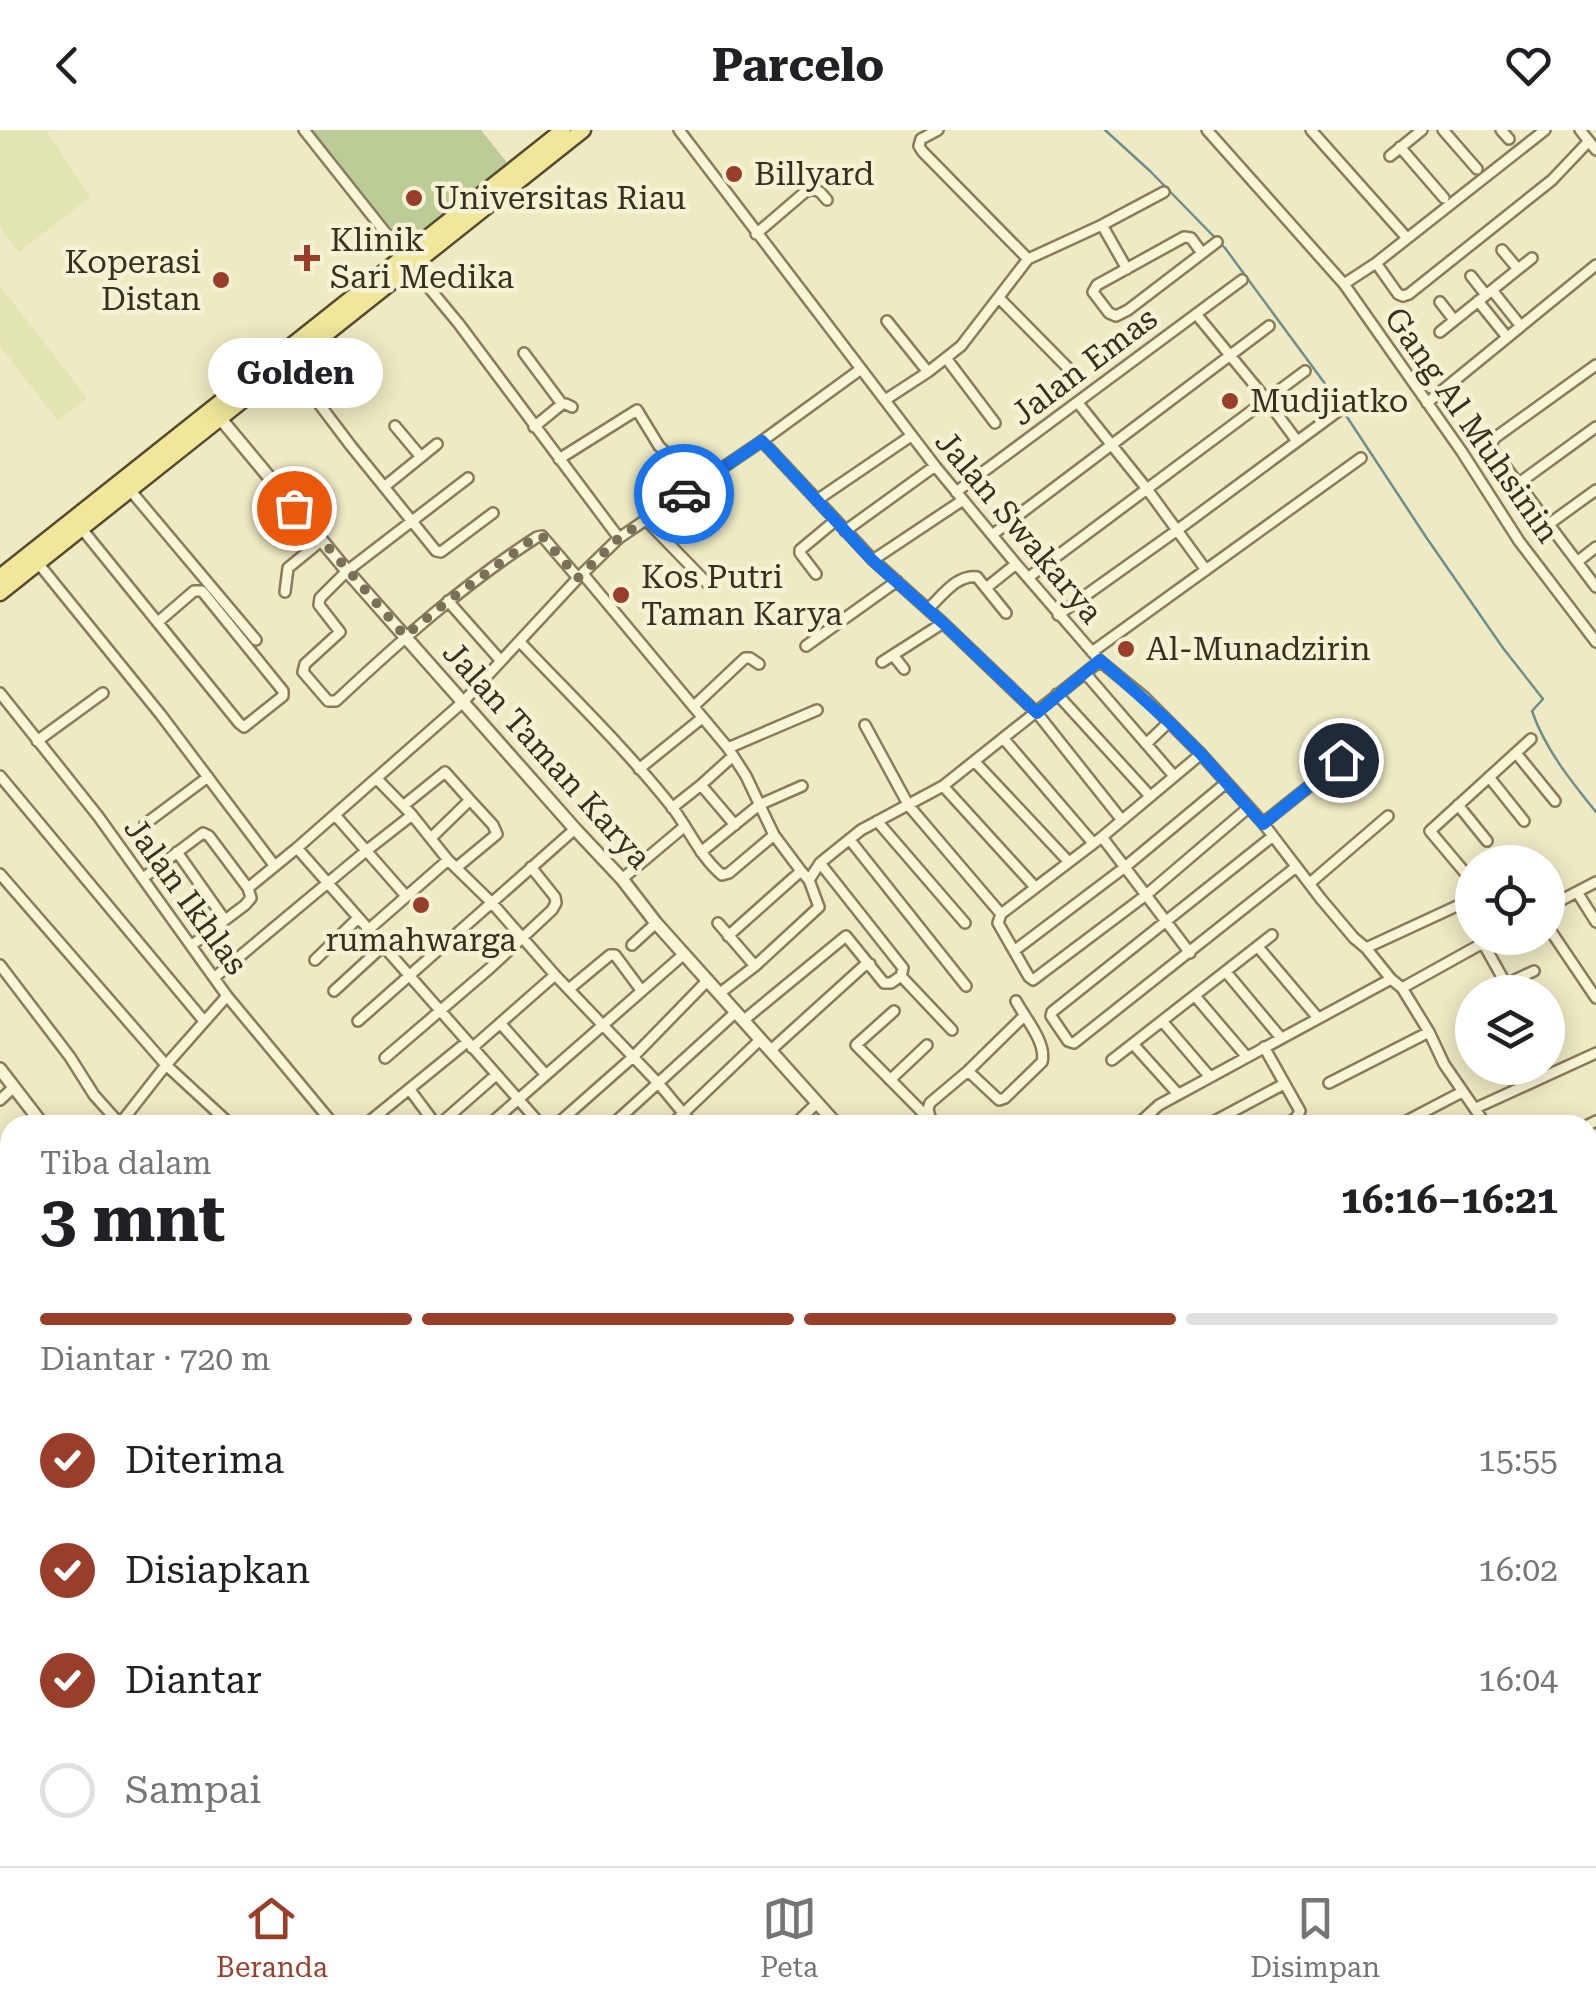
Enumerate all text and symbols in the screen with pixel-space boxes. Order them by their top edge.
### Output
icon: back [40,38,95,93]
icon: heart [1501,38,1556,93]
text: Parcelo [712,39,884,92]
place label: Billyard [754,155,874,193]
marker: Billyard [723,163,745,185]
place label: Universitas Riau [434,179,686,217]
marker: Universitas Riau [403,187,425,209]
place label: Klinik Sari Medika [330,221,514,296]
place label: Koperasi Distan [65,243,201,318]
marker: Klinik Sari Medika [294,245,320,271]
marker: Koperasi Distan [210,269,232,291]
street label: Jalan Emas [1004,299,1164,433]
street label: Gang Al Muhsinin [1377,300,1567,550]
callout: Golden [206,338,382,408]
text: Golden [237,354,354,392]
place label: Mudjiatko [1250,382,1409,420]
marker: Mudjiatko [1219,390,1241,412]
street label: Jalan Swakarya [927,423,1111,631]
courier [634,444,734,544]
pin [252,466,337,551]
icon: car [657,467,712,522]
icon: bag [267,481,322,536]
place label: Kos Putri Taman Karya [641,558,843,633]
marker: Kos Putri Taman Karya [610,584,632,606]
place label: Al-Munadzirin [1146,630,1371,668]
street label: Jalan Taman Karya [435,634,659,876]
marker: Al-Munadzirin [1115,638,1137,660]
pin [1299,718,1384,803]
icon: home [1314,733,1369,788]
street label: Jalan Ikhlas [116,810,256,982]
map controls [1455,845,1565,1085]
button: locate [1455,845,1565,955]
marker: rumahwarga [410,894,432,916]
place label: rumahwarga [325,921,517,959]
button: layers [1455,975,1565,1085]
text: Tiba dalam [40,1144,212,1182]
text: 16:16–16:21 [1341,1178,1558,1222]
text: 3 mnt [40,1181,226,1257]
text: Diantar · 720 m [40,1340,271,1378]
icon: check [40,1433,95,1488]
text: Diterima [125,1438,284,1482]
text: 15:55 [1478,1441,1558,1479]
icon: check [40,1543,95,1598]
text: Disiapkan [125,1548,310,1592]
text: 16:02 [1478,1551,1558,1589]
icon: check [40,1653,95,1708]
text: Diantar [125,1658,262,1702]
text: 16:04 [1478,1661,1558,1699]
text: Sampai [125,1768,261,1812]
tab: Beranda [216,1891,328,1984]
tab: Peta [760,1891,818,1984]
tab: Disimpan [1250,1891,1380,1984]

